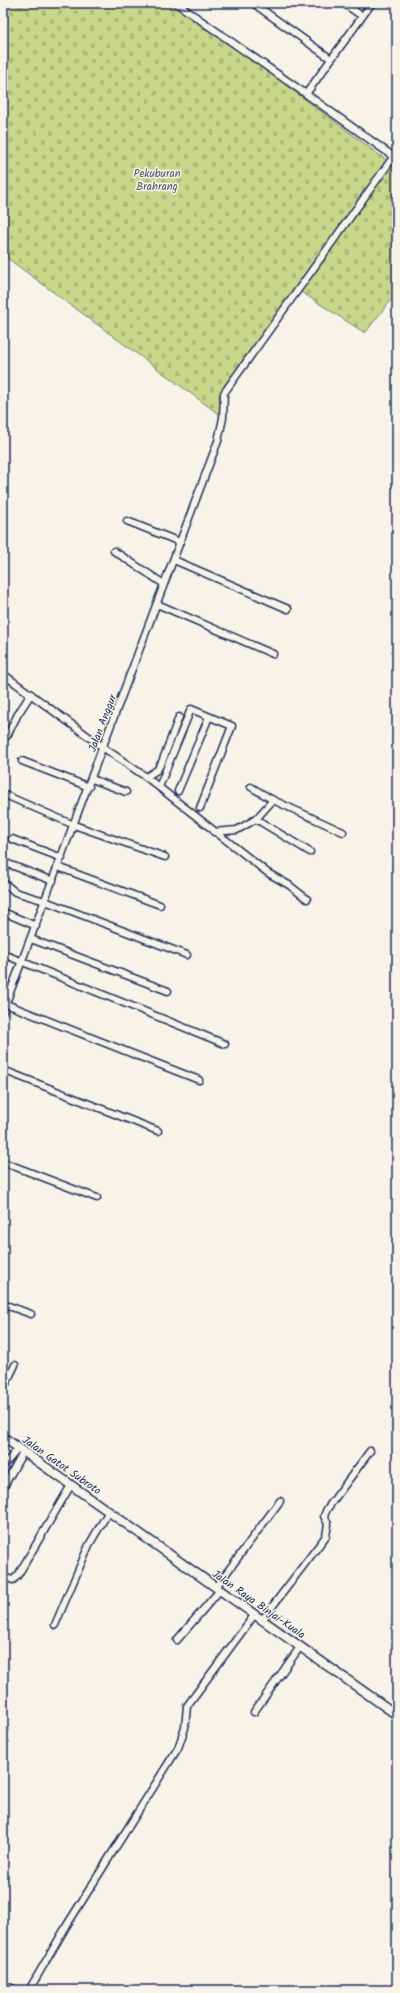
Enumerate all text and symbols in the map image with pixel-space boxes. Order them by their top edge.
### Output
park label: Pekuburan Brahrang [133,165,181,196]
street label: Jalan Anggur [84,691,123,755]
street label: Jalan Gatot Subroto [18,1432,105,1500]
street label: Jalan Raya Binjai-Kuala [208,1566,309,1644]

